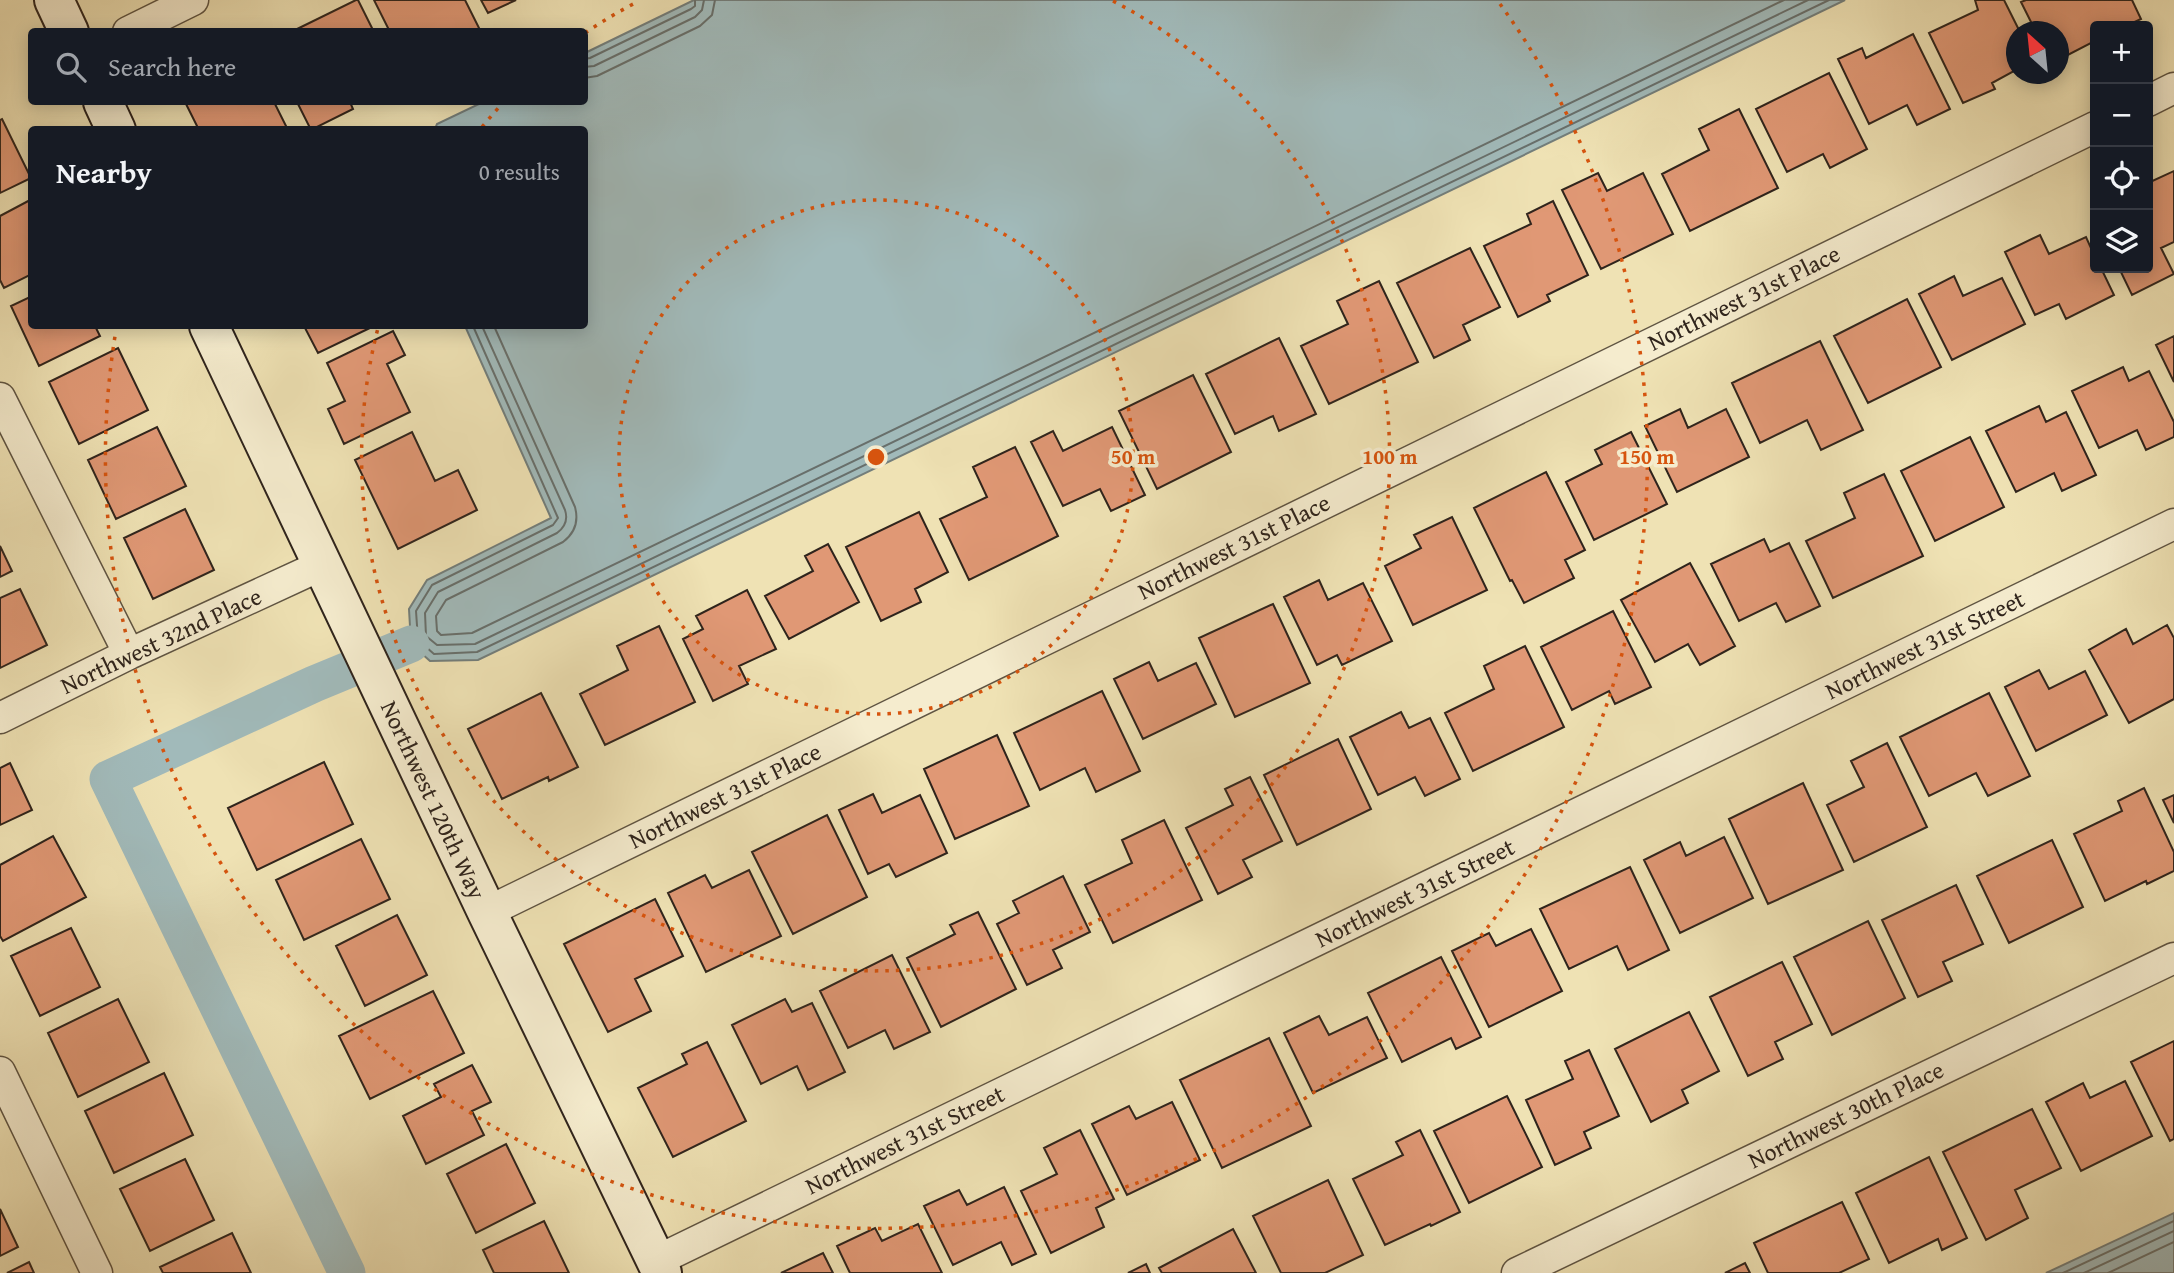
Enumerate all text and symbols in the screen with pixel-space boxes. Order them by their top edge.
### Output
north arrow [2006,21,2069,84]
map controls [2090,21,2153,273]
button: + [2090,21,2153,84]
search box [28,28,588,105]
text: Search here [108,47,236,86]
icon: search [52,48,90,86]
button: − [2090,84,2153,147]
button: locate [2090,147,2153,210]
text: Nearby [56,150,152,194]
text: 0 results [479,155,560,188]
button: layers [2090,210,2153,273]
street label: Northwest 31st Place [1642,236,1846,359]
text: 50 m [1111,441,1155,472]
text: 100 m [1362,441,1418,472]
text: 150 m [1619,441,1675,472]
centre of rings [864,445,888,469]
street label: Northwest 31st Place [1132,485,1336,608]
street label: Northwest 32nd Place [54,579,267,703]
street label: Northwest 31st Street [1819,581,2031,708]
street label: Northwest 120th Way [372,695,495,905]
street label: Northwest 31st Place [623,734,827,857]
street label: Northwest 31st Street [1309,829,1521,956]
street label: Northwest 30th Place [1742,1052,1950,1177]
street label: Northwest 31st Street [799,1076,1011,1203]

